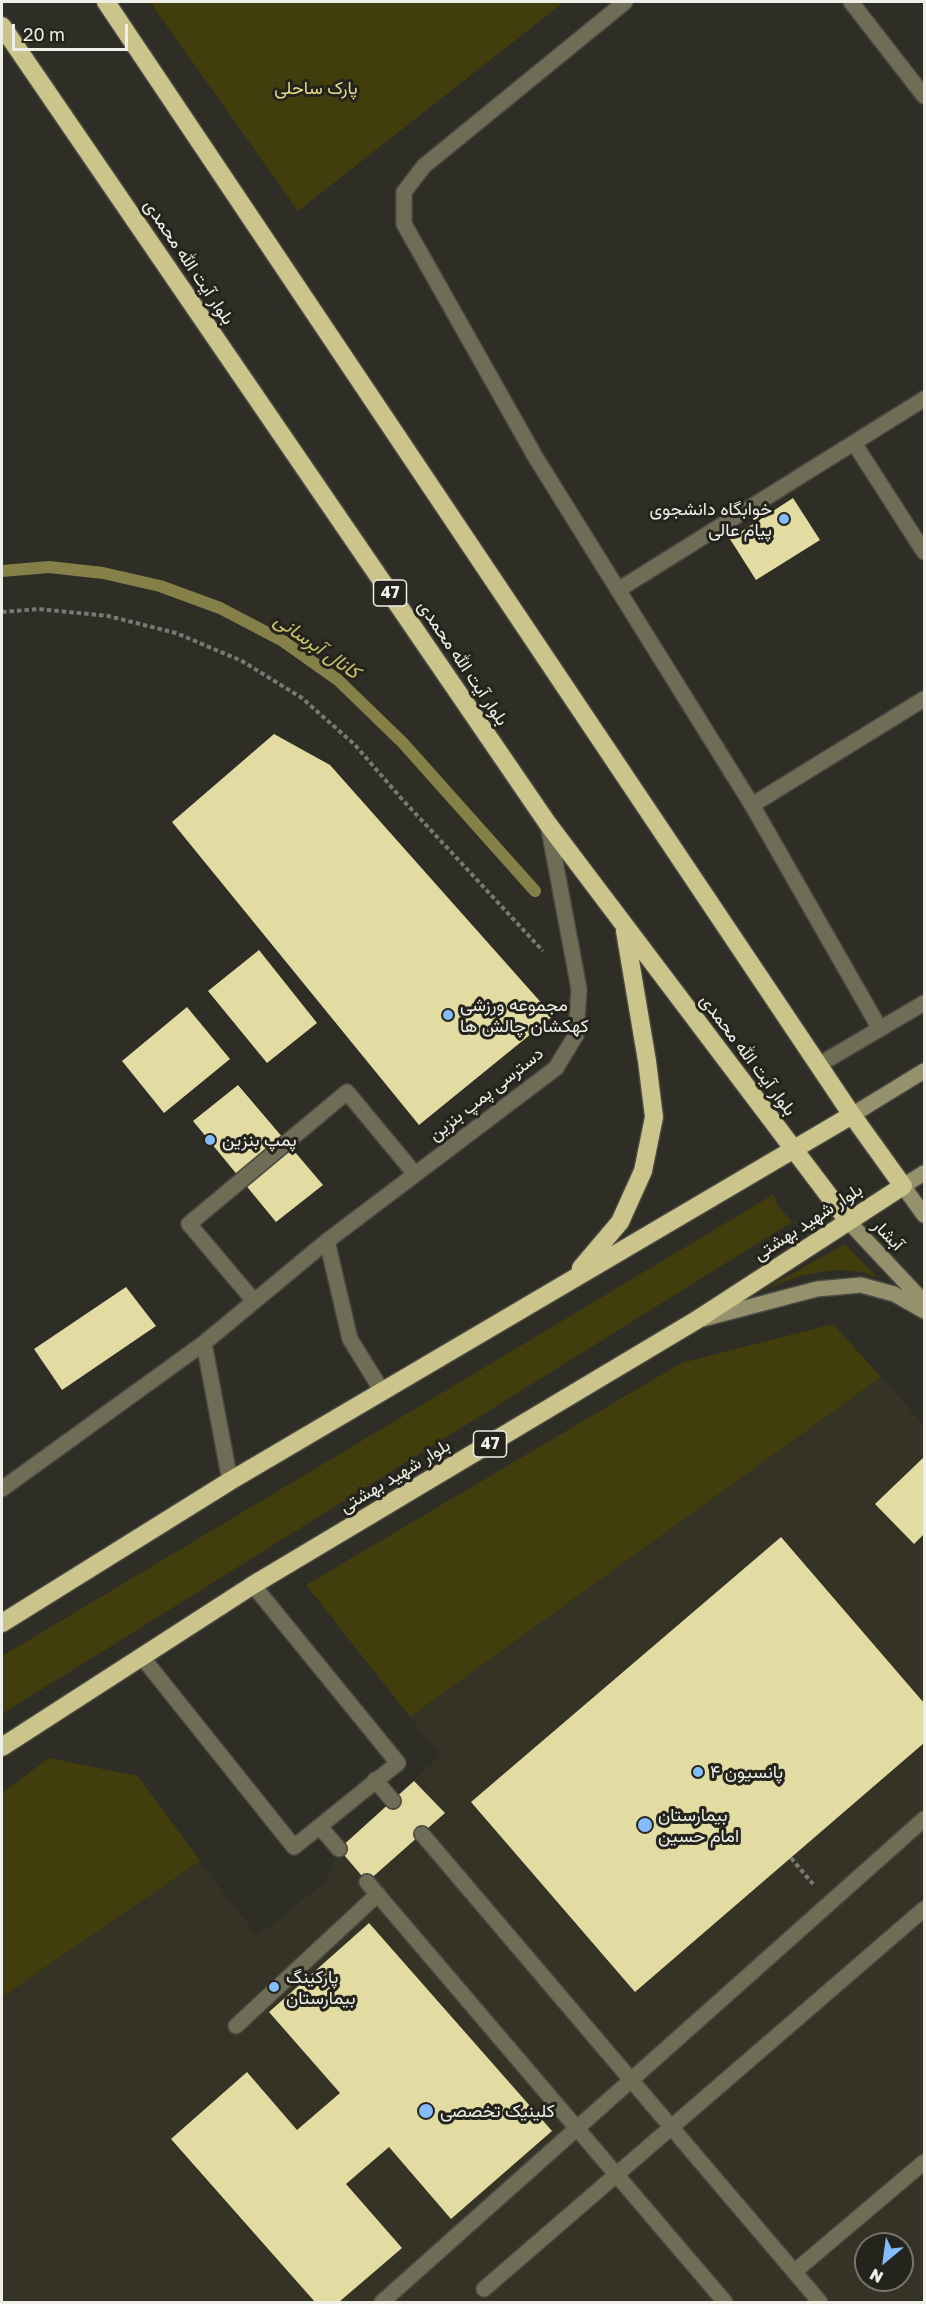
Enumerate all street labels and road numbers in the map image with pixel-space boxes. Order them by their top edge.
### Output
street label: بلوار آیت الله محمدی [139,195,239,329]
road number: 47 [374,580,406,606]
street label: بلوار آیت الله محمدی [413,596,513,730]
street label: بلوار آیت الله محمدی [695,990,801,1120]
street label: دسترسی پمپ بنزین [424,1042,548,1146]
street label: بلوار شهید بهشتی [750,1179,866,1265]
street label: آبشار [868,1215,908,1255]
road number: 47 [474,1431,506,1457]
street label: بلوار شهید بهشتی [336,1434,454,1518]

